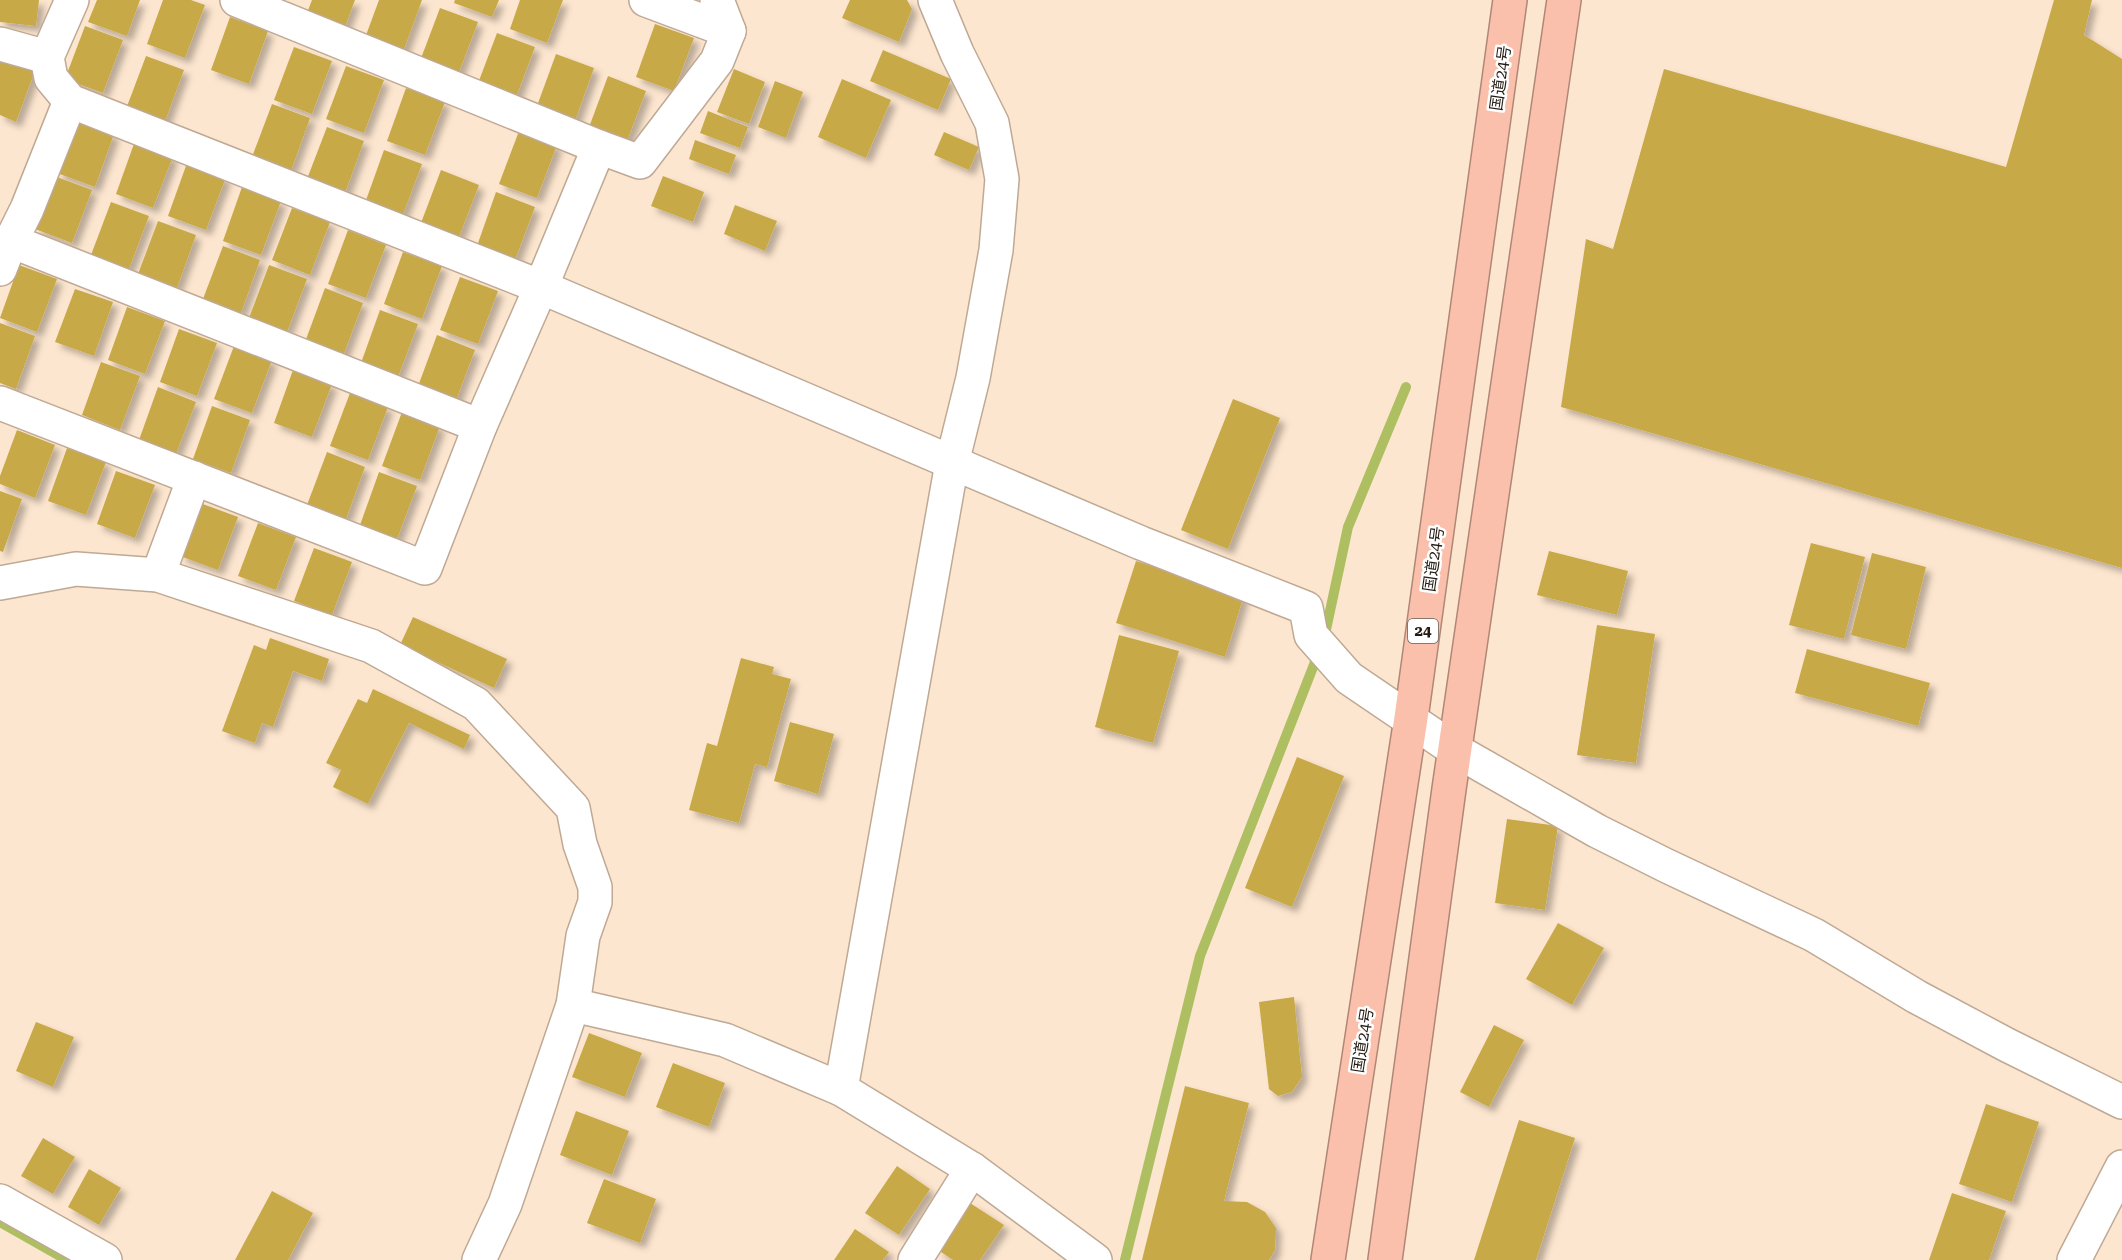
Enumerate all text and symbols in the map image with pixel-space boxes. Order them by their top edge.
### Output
street label: 国道24号 [1487,44,1514,112]
street label: 国道24号 [1420,525,1447,593]
road number: 24 [1408,619,1438,643]
street label: 国道24号 [1348,1006,1377,1074]

